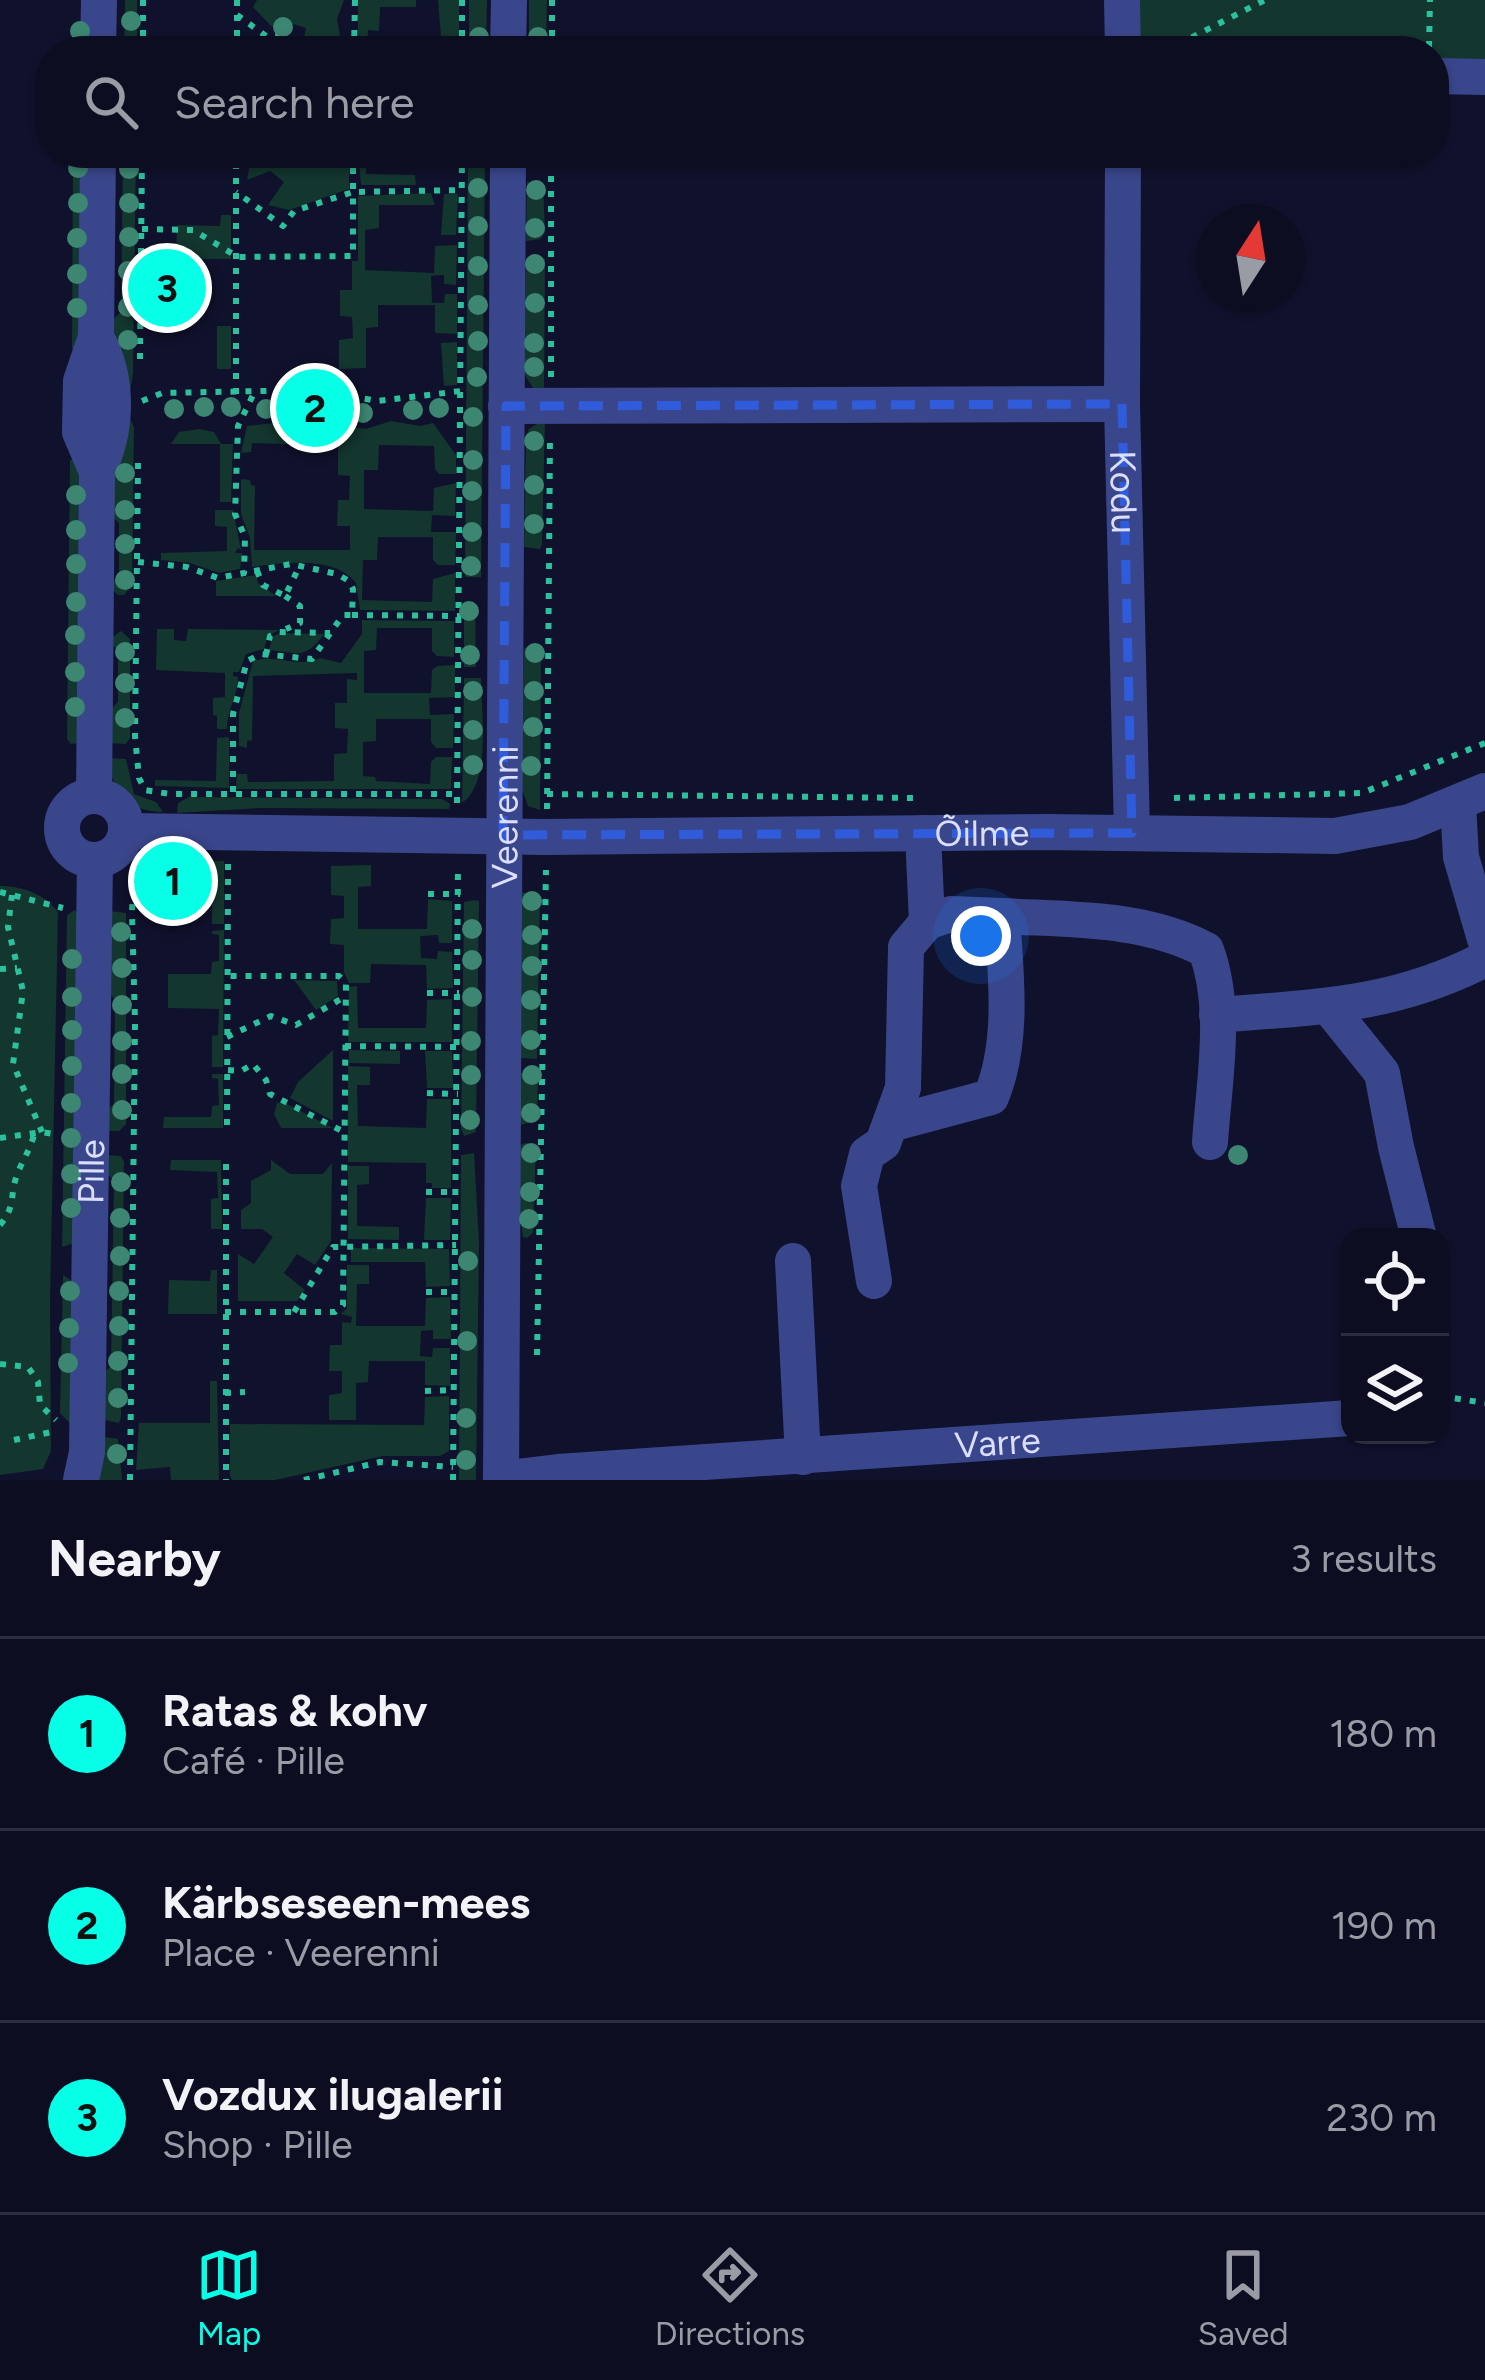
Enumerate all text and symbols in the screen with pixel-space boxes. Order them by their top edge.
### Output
search box [36,36,1449,168]
icon: search [78,69,144,135]
text: Search here [174,75,414,129]
north arrow [1197,204,1305,312]
pin: 3 [128,243,206,333]
pin: 2 [276,363,354,453]
street label: Kodu [1101,450,1146,534]
street label: Veerenni [483,745,527,889]
street label: Õilme [934,811,1029,855]
pin: 1 [134,836,212,926]
your location [951,906,1011,966]
street label: Pille [69,1139,113,1204]
map controls [1341,1228,1449,1444]
button: locate [1341,1228,1449,1336]
button: layers [1341,1336,1449,1444]
street label: Varre [953,1418,1042,1467]
text: Nearby [48,1528,221,1589]
text: 3 results [1290,1535,1437,1582]
text: Ratas & kohv [162,1683,427,1737]
text: 1 [79,1710,95,1757]
text: 180 m [1329,1710,1437,1757]
text: Café · Pille [162,1737,345,1784]
text: Kärbseseen-mees [162,1875,530,1929]
text: 2 [76,1902,98,1949]
text: 190 m [1331,1902,1437,1949]
text: Place · Veerenni [162,1929,440,1976]
text: Vozdux ilugalerii [162,2067,504,2121]
text: 3 [76,2094,98,2141]
text: 230 m [1326,2094,1437,2141]
text: Shop · Pille [162,2121,353,2168]
tab: Map [196,2242,262,2353]
tab: Directions [655,2242,805,2353]
tab: Saved [1198,2242,1289,2353]

